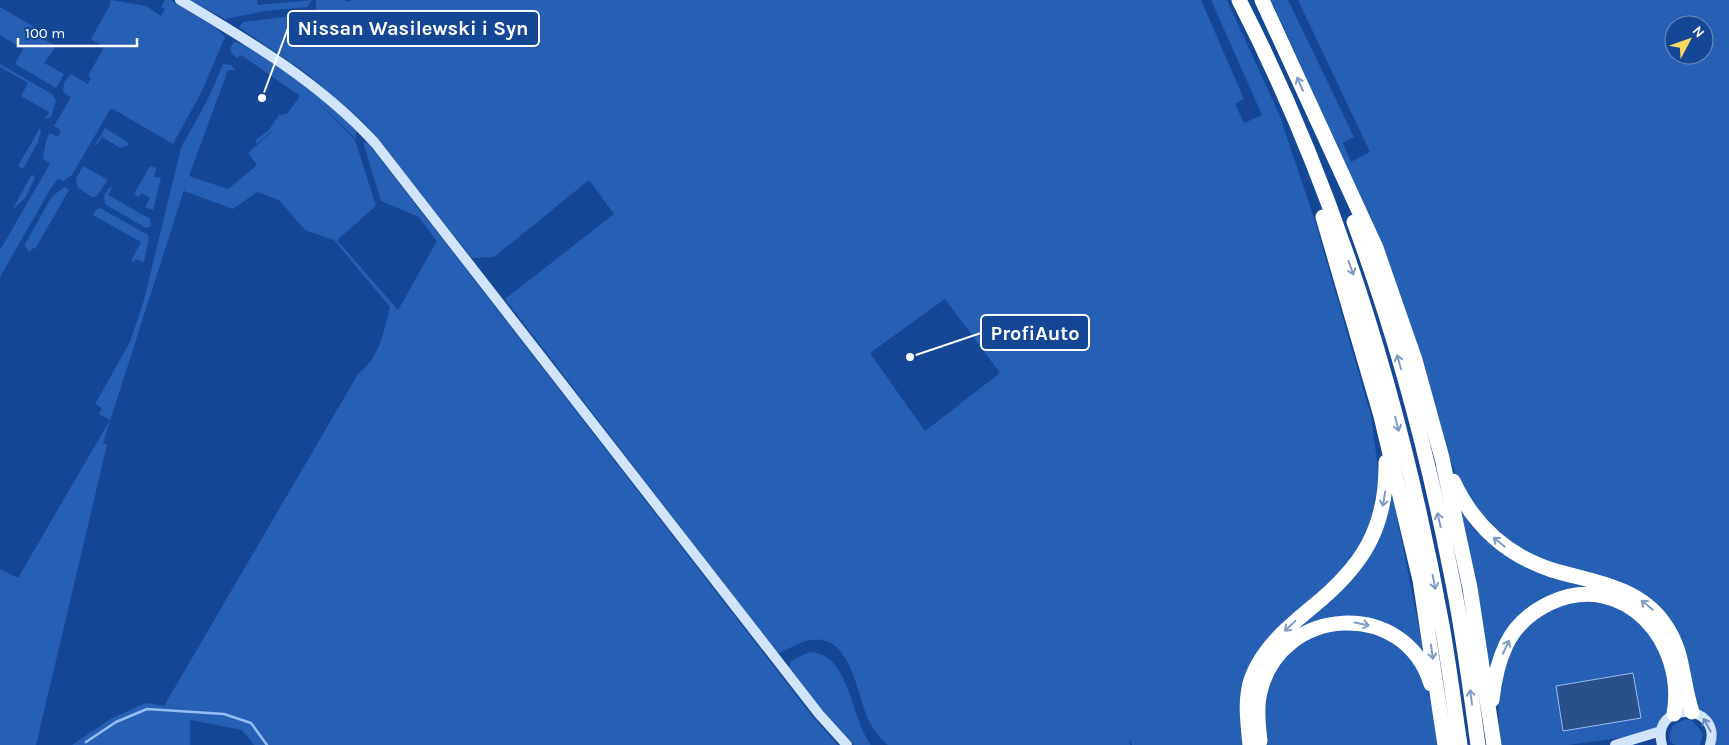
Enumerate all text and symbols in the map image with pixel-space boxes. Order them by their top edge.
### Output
callout: Nissan Wasilewski i Syn [288,11,539,46]
scale bar [18,15,136,47]
north arrow [1664,15,1714,65]
text: Nissan Wasilewski i Syn [298,17,528,40]
text: N [1689,22,1708,41]
text: 100 m [25,24,65,42]
one-way arrow [1295,77,1305,92]
one-way arrow [1346,260,1356,276]
callout: ProfiAuto [981,315,1089,350]
text: ProfiAuto [991,322,1079,345]
one-way arrow [1393,355,1403,371]
one-way arrow [1393,416,1403,432]
one-way arrow [1378,491,1388,507]
one-way arrow [1434,512,1443,528]
one-way arrow [1493,536,1506,547]
one-way arrow [1430,574,1439,590]
one-way arrow [1641,600,1654,611]
one-way arrow [1283,620,1296,632]
one-way arrow [1353,620,1369,629]
one-way arrow [1501,640,1511,655]
one-way arrow [1427,643,1437,659]
one-way arrow [1466,689,1476,705]
one-way arrow [1702,718,1712,733]

